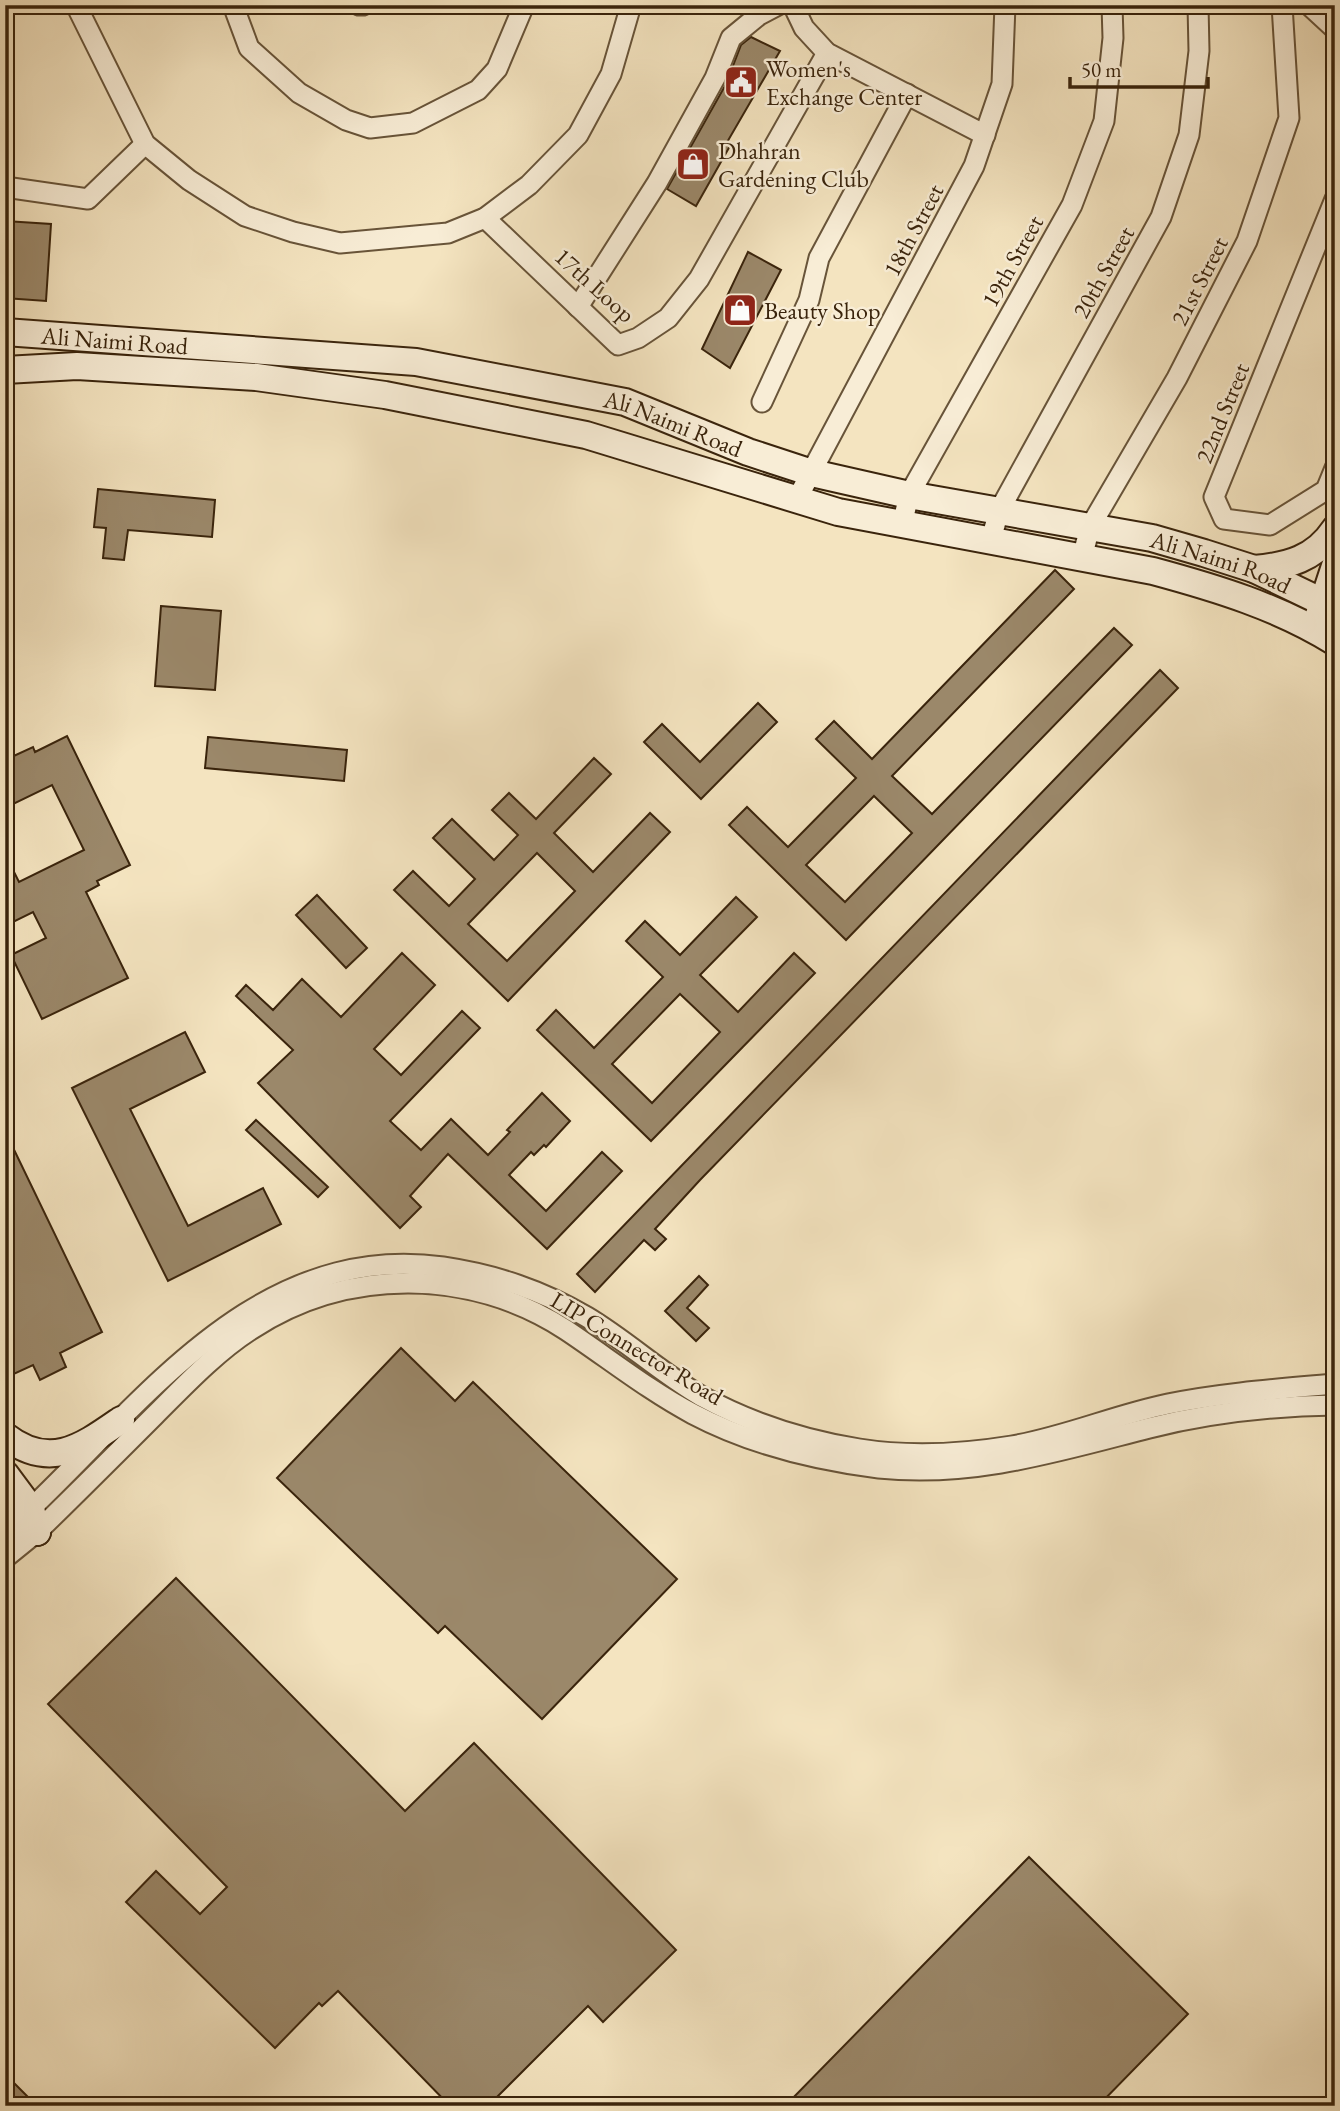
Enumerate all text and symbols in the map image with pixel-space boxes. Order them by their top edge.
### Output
scale bar [1070,46,1209,90]
place label: Women's Exchange Center [766,53,922,112]
text: 50 m [1081,56,1122,83]
public building icon: Women's Exchange Center [722,63,760,101]
place label: Dhahran Gardening Club [718,135,869,194]
shop icon: Dhahran Gardening Club [674,145,712,183]
street label: 18th Street [876,178,950,282]
street label: 19th Street [974,209,1050,312]
street label: 20th Street [1065,220,1141,323]
street label: 21st Street [1163,231,1235,331]
street label: 17th Loop [548,241,642,329]
shop icon: Beauty Shop [721,291,759,329]
place label: Beauty Shop [764,295,880,326]
street label: Ali Naimi Road [39,319,190,361]
street label: 22nd Street [1188,358,1256,468]
street label: Ali Naimi Road [600,383,748,464]
street label: Ali Naimi Road [1146,523,1297,601]
street label: LIP Connector Road [545,1284,730,1412]

